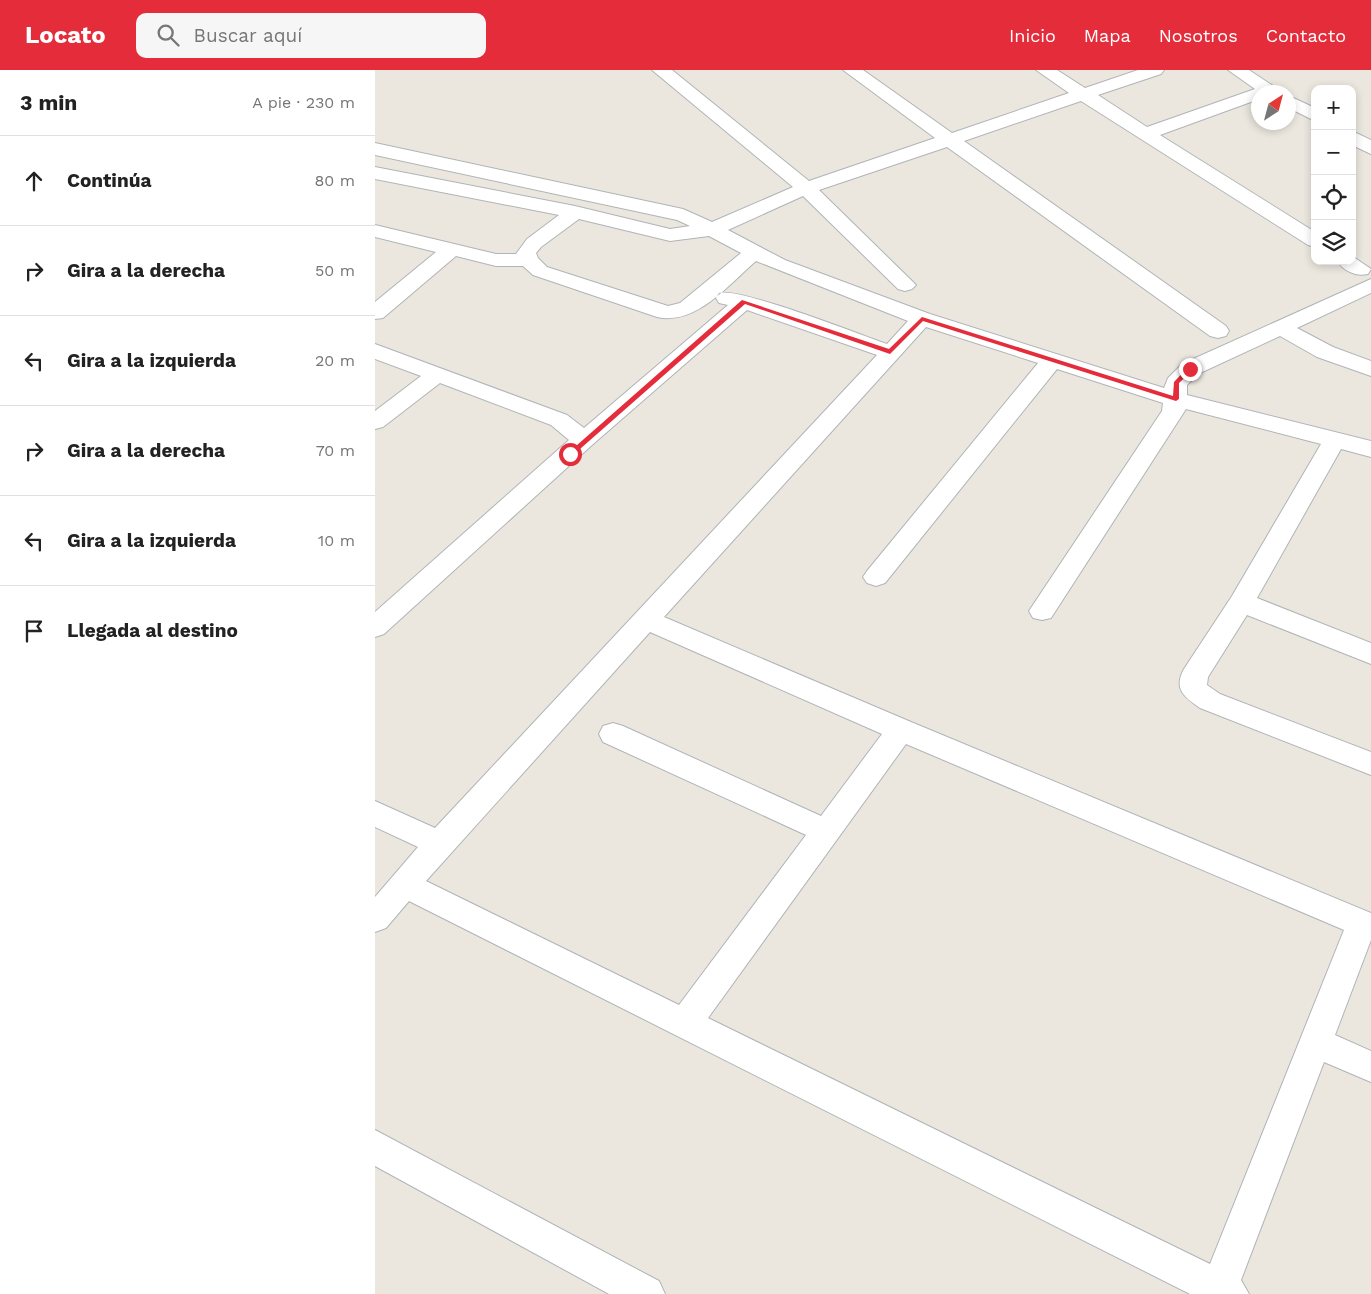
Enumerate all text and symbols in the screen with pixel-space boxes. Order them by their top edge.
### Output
search box [136,13,486,58]
text: Locato [25,21,106,49]
icon: search [154,21,182,49]
text: Buscar aquí [194,24,302,47]
text: Inicio [1009,25,1056,46]
text: Mapa [1084,25,1131,46]
text: Nosotros [1159,25,1238,46]
text: Contacto [1266,25,1346,46]
north arrow [1251,85,1296,130]
map controls [1311,85,1356,265]
button: + [1311,85,1356,130]
text: 3 min [20,90,77,115]
text: A pie · 230 m [252,93,355,112]
button: − [1311,130,1356,175]
icon: ahead [20,167,48,195]
text: Continúa [67,169,151,192]
text: 80 m [314,171,355,190]
button: locate [1311,175,1356,220]
button: layers [1311,220,1356,265]
icon: right [20,257,48,285]
text: Gira a la derecha [67,259,225,282]
text: 50 m [315,261,355,280]
icon: left [20,347,48,375]
text: Gira a la izquierda [67,349,236,372]
text: 20 m [315,351,355,370]
route end [1179,358,1202,381]
icon: right [20,437,48,465]
text: Gira a la derecha [67,439,225,462]
text: 70 m [316,441,355,460]
route start [559,443,582,466]
icon: left [20,527,48,555]
text: Gira a la izquierda [67,529,236,552]
text: 10 m [318,531,355,550]
icon: arrive [20,617,48,645]
text: Llegada al destino [67,619,238,642]

